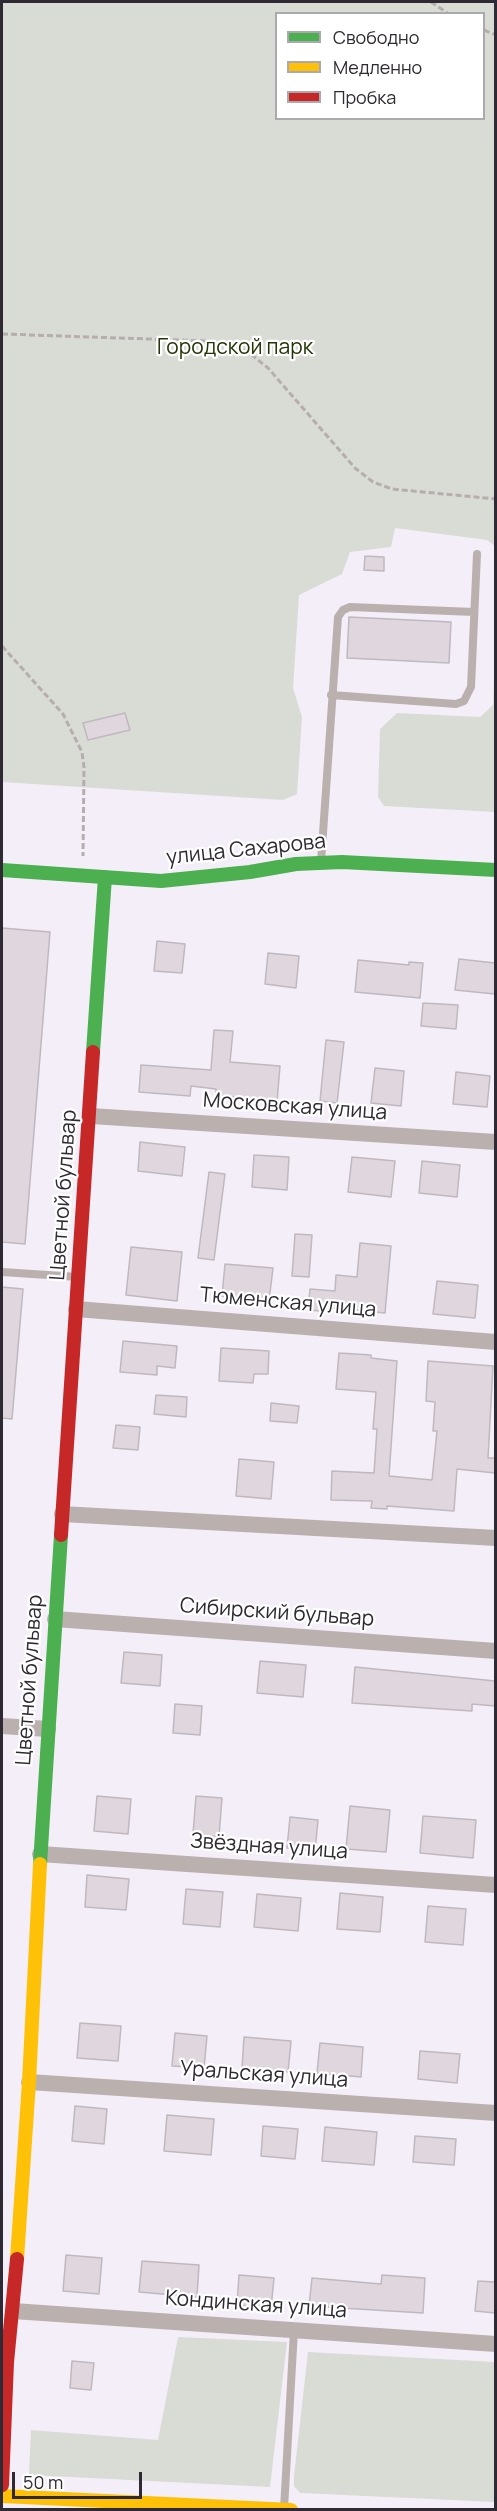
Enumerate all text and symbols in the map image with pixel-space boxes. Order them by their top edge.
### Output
legend [275,12,485,120]
text: Свободно [333,25,419,49]
text: Медленно [333,55,422,79]
text: Пробка [333,85,396,109]
park label: Городской парк [157,335,313,361]
street label: улица Сахарова [165,829,327,871]
street label: Московская улица [202,1088,388,1126]
street label: Цветной бульвар [45,1109,83,1281]
street label: Тюменская улица [199,1283,377,1323]
street label: Цветной бульвар [11,1594,49,1766]
street label: Сибирский бульвар [179,1594,375,1632]
street label: Звёздная улица [189,1829,349,1865]
street label: Уральская улица [179,2057,349,2093]
street label: Кондинская улица [164,2286,348,2324]
scale bar [15,2460,146,2498]
text: 50 m [23,2470,63,2494]

